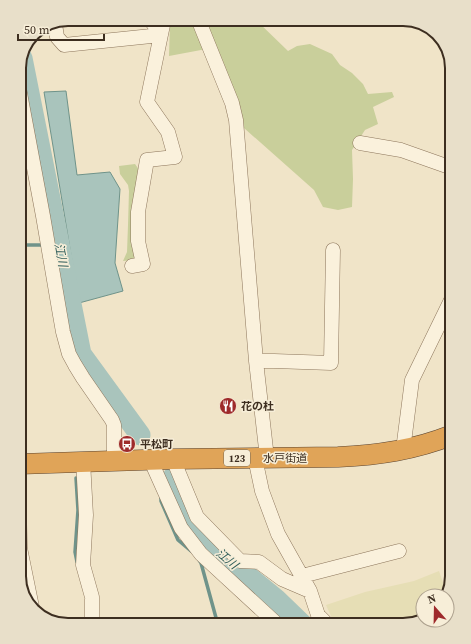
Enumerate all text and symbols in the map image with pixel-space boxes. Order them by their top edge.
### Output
scale bar [18,16,104,42]
text: 50 m [24,22,50,38]
water label: 江川 [51,242,72,270]
restaurant icon: 花の杜 [218,396,238,416]
place label: 花の杜 [241,399,274,414]
bus stop icon: 平松町 [117,434,137,454]
place label: 平松町 [140,437,173,452]
road number: 123 [224,450,250,466]
street label: 水戸街道 [263,451,307,466]
water label: 江川 [213,545,243,574]
north arrow [415,588,455,628]
text: N [425,591,438,607]

